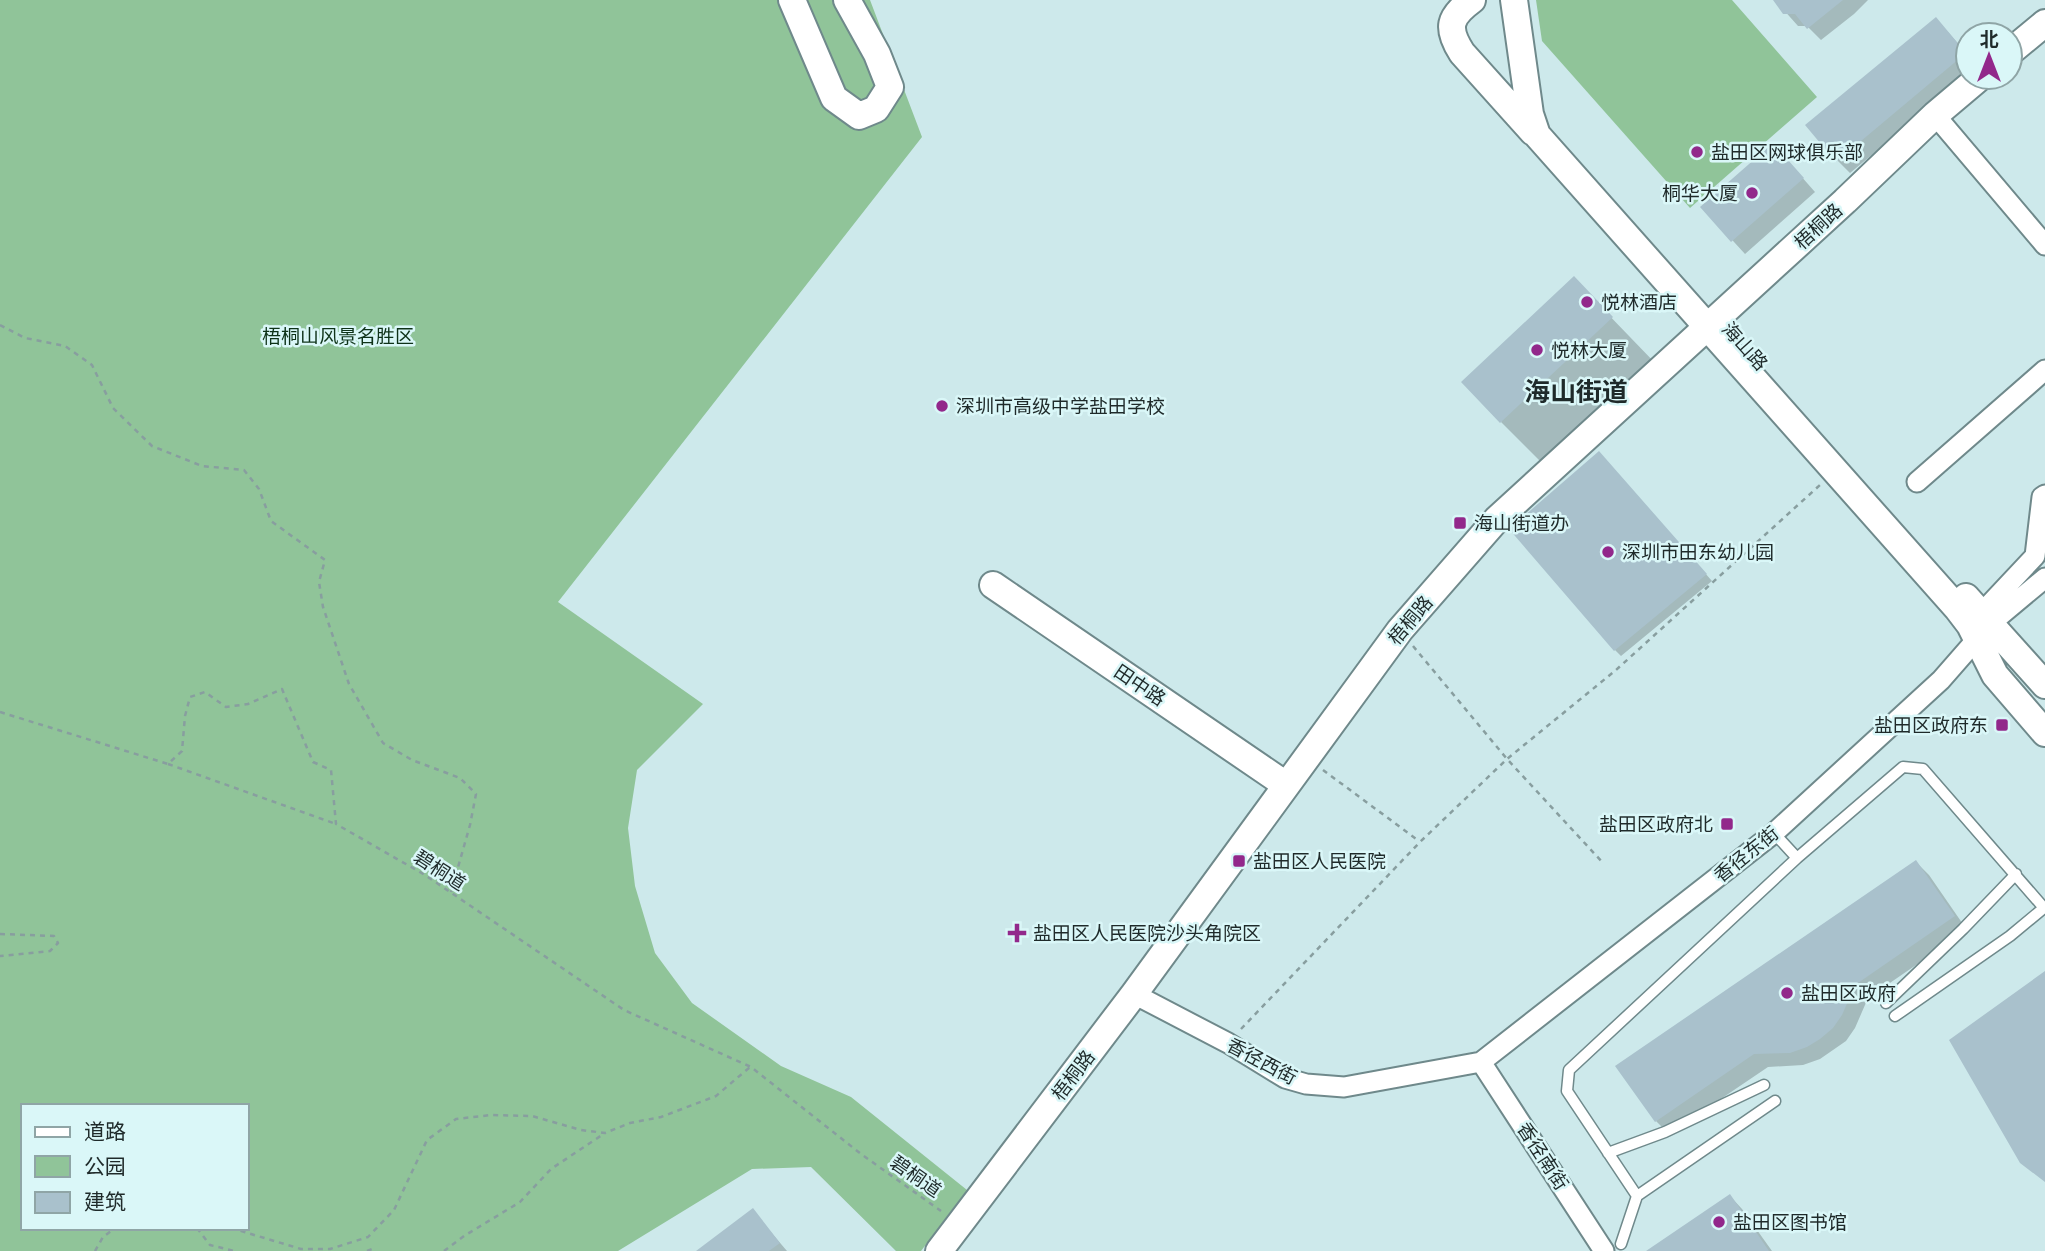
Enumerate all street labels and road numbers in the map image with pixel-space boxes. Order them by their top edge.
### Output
street label: 梧桐路 [1790,199,1848,255]
street label: 海山路 [1716,317,1772,376]
street label: 梧桐路 [1383,591,1438,650]
street label: 田中路 [1109,660,1170,712]
street label: 香径东街 [1710,822,1784,888]
street label: 碧桐道 [409,845,470,896]
street label: 香径西街 [1222,1033,1301,1090]
street label: 梧桐路 [1047,1046,1101,1106]
street label: 香径南街 [1511,1118,1573,1195]
street label: 碧桐道 [885,1151,946,1203]

